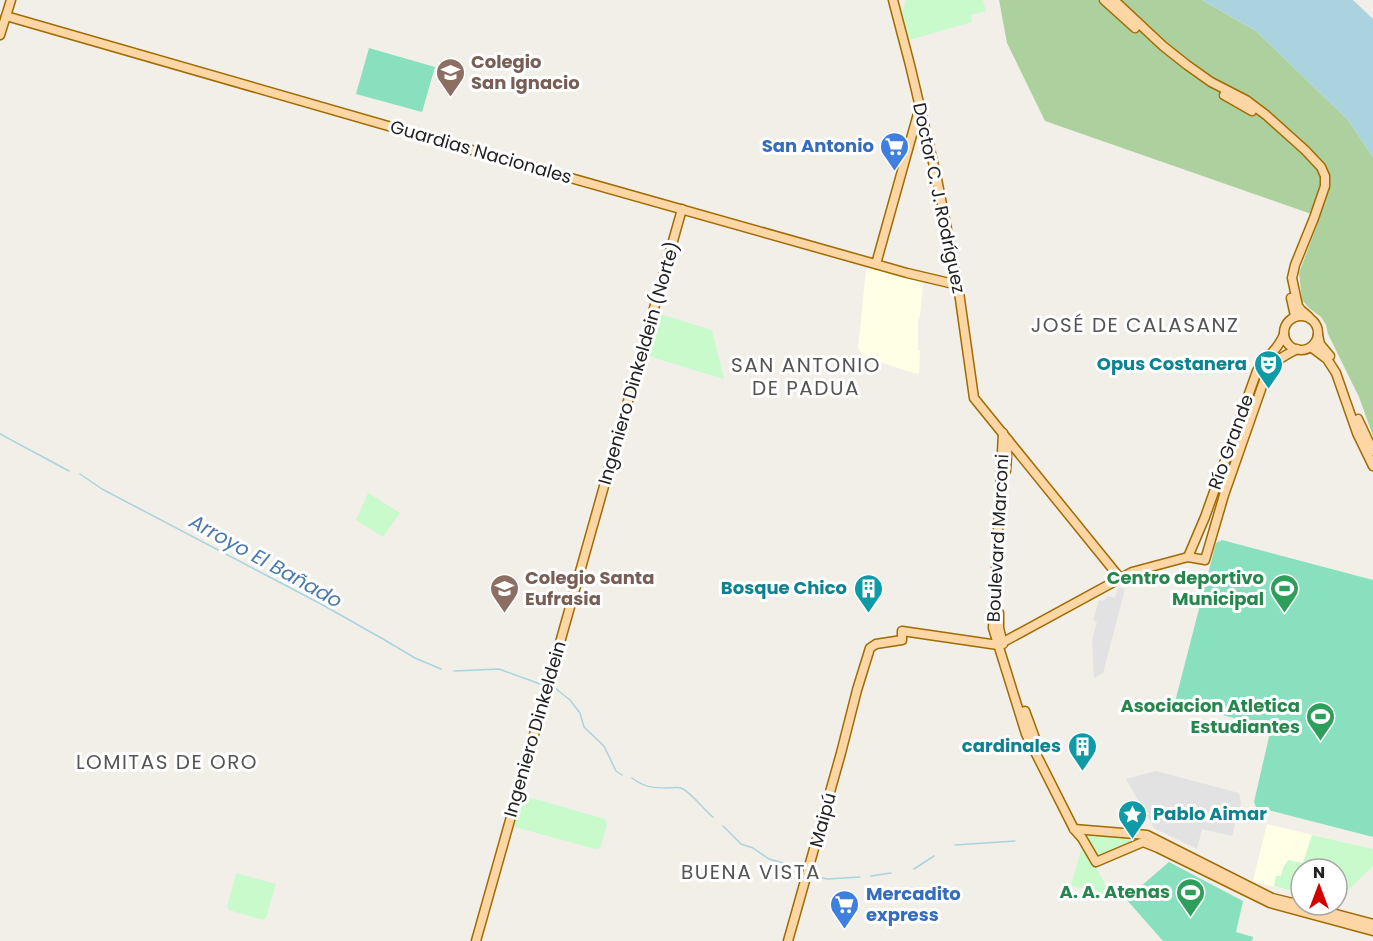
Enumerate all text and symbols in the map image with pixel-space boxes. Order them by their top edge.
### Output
place label: Colegio San Ignacio [471,49,580,95]
school or university icon: Colegio San Ignacio [434,56,466,98]
street label: Doctor C. J. Rodríguez [907,100,972,295]
street label: Guardias Nacionales [387,114,575,189]
supermarket icon: San Antonio [879,130,911,172]
place label: San Antonio [762,133,874,158]
street label: Ingeniero Dinkeldein (Norte) [592,238,685,487]
district label: JOSÉ DE CALASANZ [1031,311,1239,339]
theatre icon: Opus Costanera [1252,348,1284,390]
district label: SAN ANTONIO DE PADUA [731,351,881,402]
place label: Opus Costanera [1097,351,1247,376]
street label: Río Grande [1202,391,1259,493]
street label: Boulevard Marconi [981,453,1014,623]
water label: Arroyo El Bañado [184,507,347,615]
place label: Colegio Santa Eufrasia [525,565,654,611]
place label: Centro deportivo Municipal [1107,565,1264,611]
school or university icon: Colegio Santa Eufrasia [488,572,520,614]
building icon: Bosque Chico [852,572,884,614]
sports icon: Centro deportivo Municipal [1269,572,1301,614]
place label: Bosque Chico [721,575,847,600]
street label: Ingeniero Dinkeldein [497,638,572,820]
place label: Asociacion Atletica Estudiantes [1120,693,1300,739]
sports icon: Asociacion Atletica Estudiantes [1305,700,1337,742]
building icon: cardinales [1066,730,1098,772]
place label: cardinales [962,733,1061,758]
district label: LOMITAS DE ORO [76,748,258,776]
street label: Maipú [803,790,842,850]
place icon: Pablo Aimar [1116,798,1148,840]
place label: Pablo Aimar [1153,801,1267,826]
north arrow [1289,857,1349,917]
district label: BUENA VISTA [681,858,821,886]
text: N [1313,861,1325,884]
sports icon: A. A. Atenas [1175,876,1207,918]
place label: A. A. Atenas [1060,879,1170,904]
place label: Mercadito express [866,881,961,927]
supermarket icon: Mercadito express [829,888,861,930]

